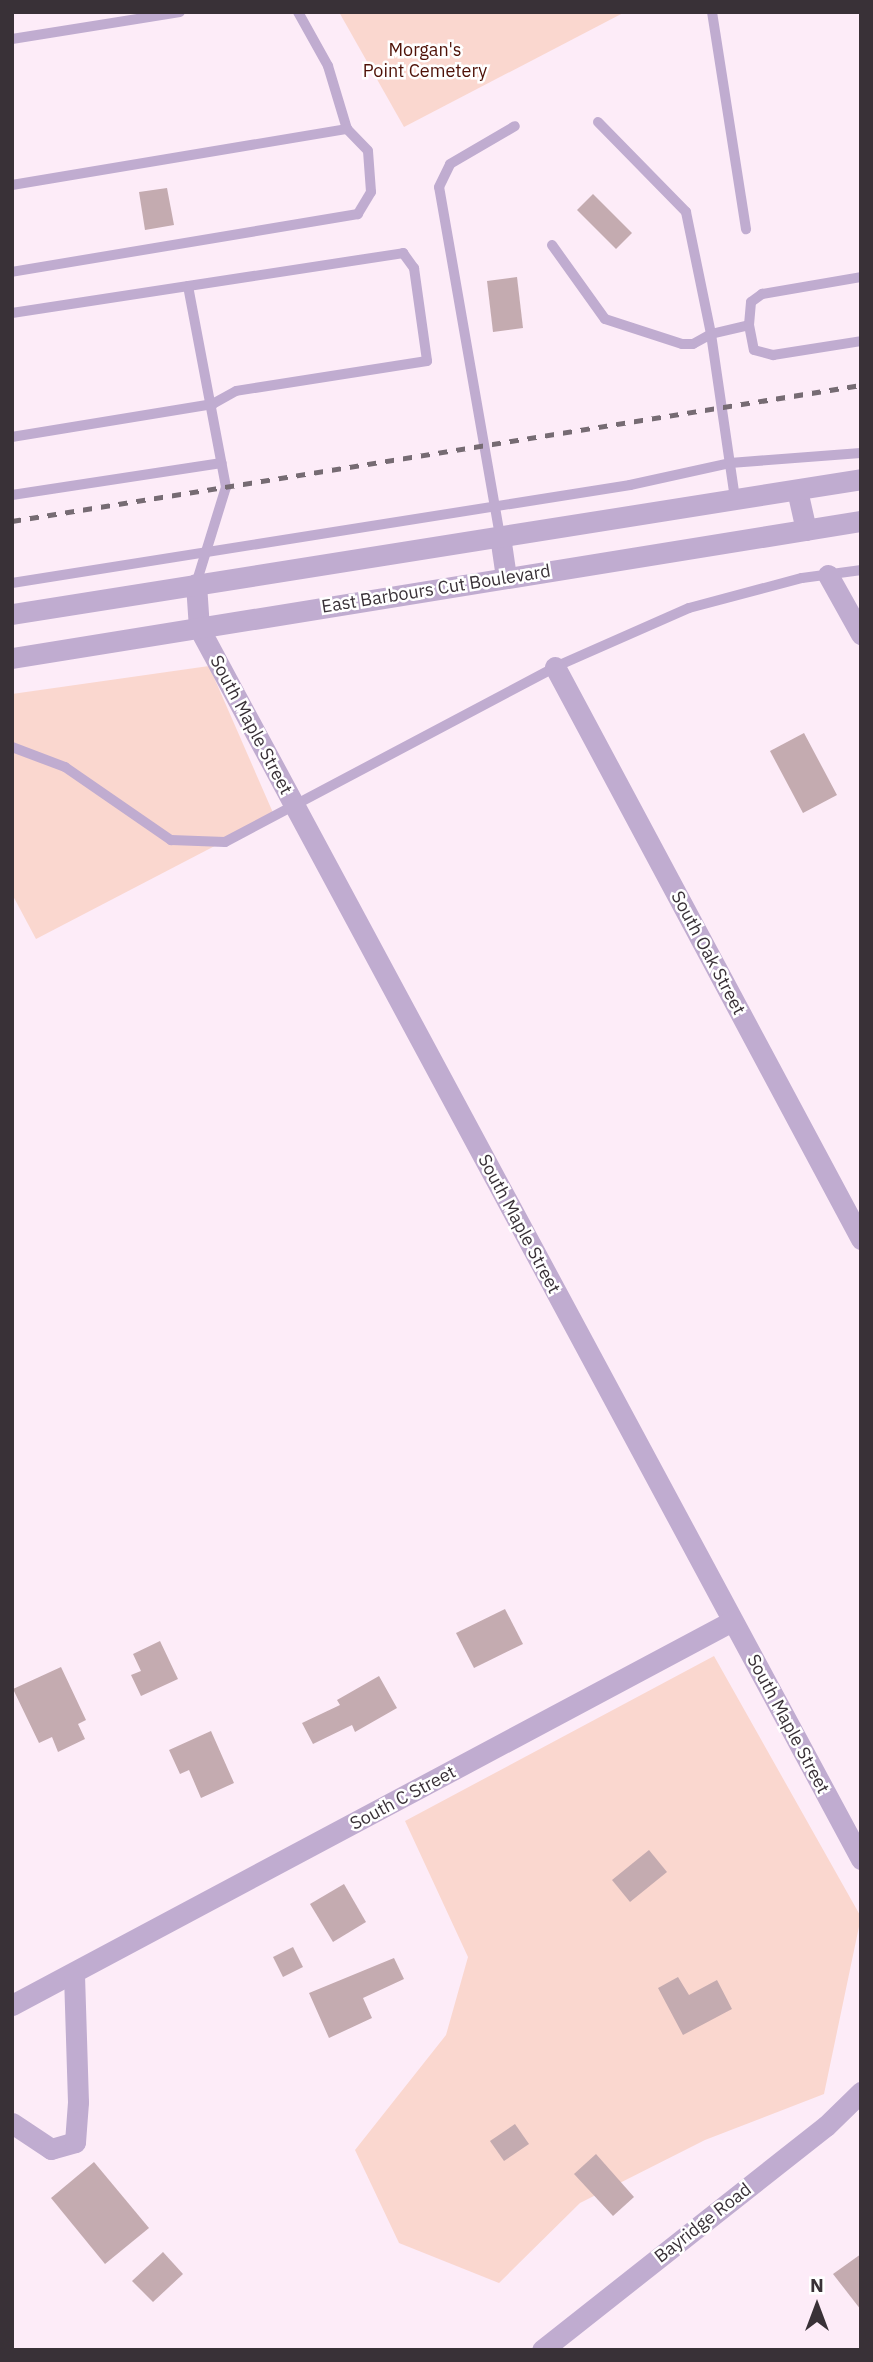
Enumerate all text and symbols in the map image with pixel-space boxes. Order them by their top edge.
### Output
park label: Morgan's Point Cemetery [363,40,487,82]
street label: East Barbours Cut Boulevard [320,560,552,618]
street label: South Maple Street [205,652,297,798]
street label: South Oak Street [666,887,750,1019]
street label: South Maple Street [473,1151,565,1297]
street label: South Maple Street [742,1651,834,1797]
street label: South C Street [347,1761,459,1835]
street label: Bayridge Road [650,2179,756,2267]
north arrow [782,2271,852,2341]
text: N [810,2273,824,2297]

